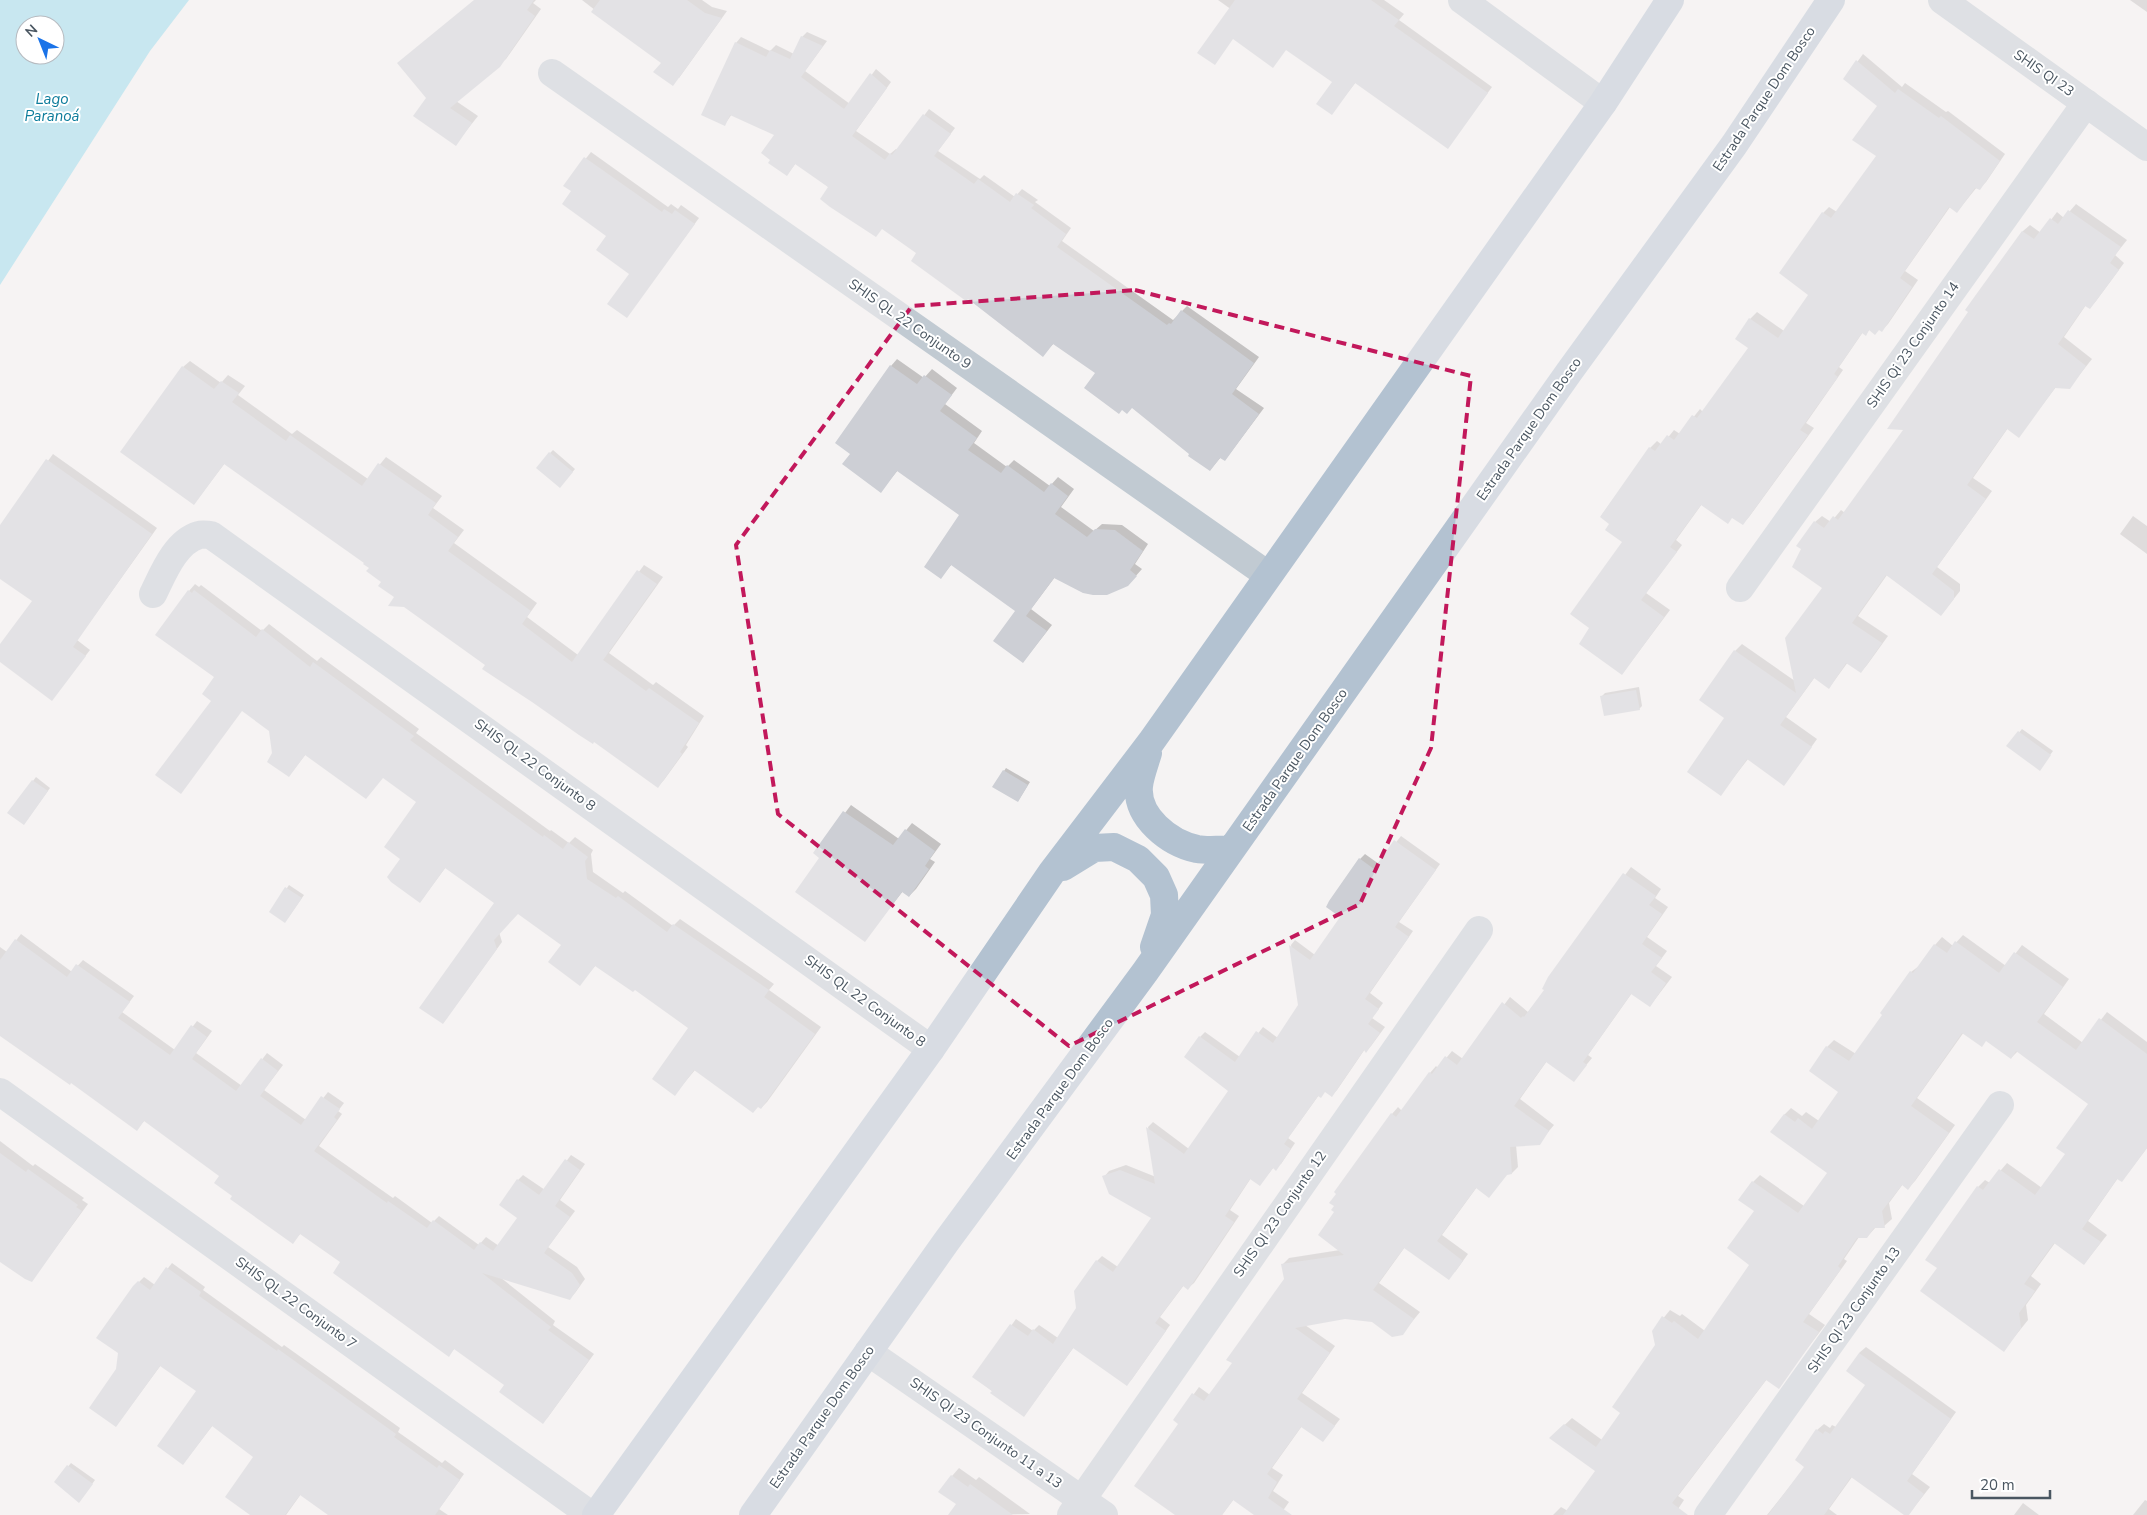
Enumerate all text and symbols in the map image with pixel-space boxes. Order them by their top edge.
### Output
north arrow [15,15,65,65]
text: N [21,20,42,41]
street label: Estrada Parque Dom Bosco [1708,23,1820,175]
street label: SHIS QI 23 [2010,45,2078,101]
water label: Lago Paranoá [24,89,80,126]
street label: SHIS QL 22 Conjunto 9 [845,274,975,374]
street label: SHIS Qi 23 Conjunto 14 [1862,278,1964,412]
street label: Estrada Parque Dom Bosco [1472,353,1586,504]
street label: Estrada Parque Dom Bosco [1238,684,1352,835]
street label: SHIS QL 22 Conjunto 8 [470,714,600,816]
street label: SHIS QL 22 Conjunto 8 [800,950,930,1052]
street label: Estrada Parque Dom Bosco [1002,1014,1118,1164]
street label: SHIS QI 23 Conjunto 12 [1229,1147,1331,1281]
street label: SHIS QI 23 Conjunto 13 [1803,1243,1905,1377]
street label: SHIS QL 22 Conjunto 7 [231,1252,361,1354]
street label: Estrada Parque Dom Bosco [765,1341,879,1492]
street label: SHIS QI 23 Conjunto 11 a 13 [906,1373,1066,1493]
scale bar [1972,1468,2050,1500]
text: 20 m [1980,1475,2015,1495]

